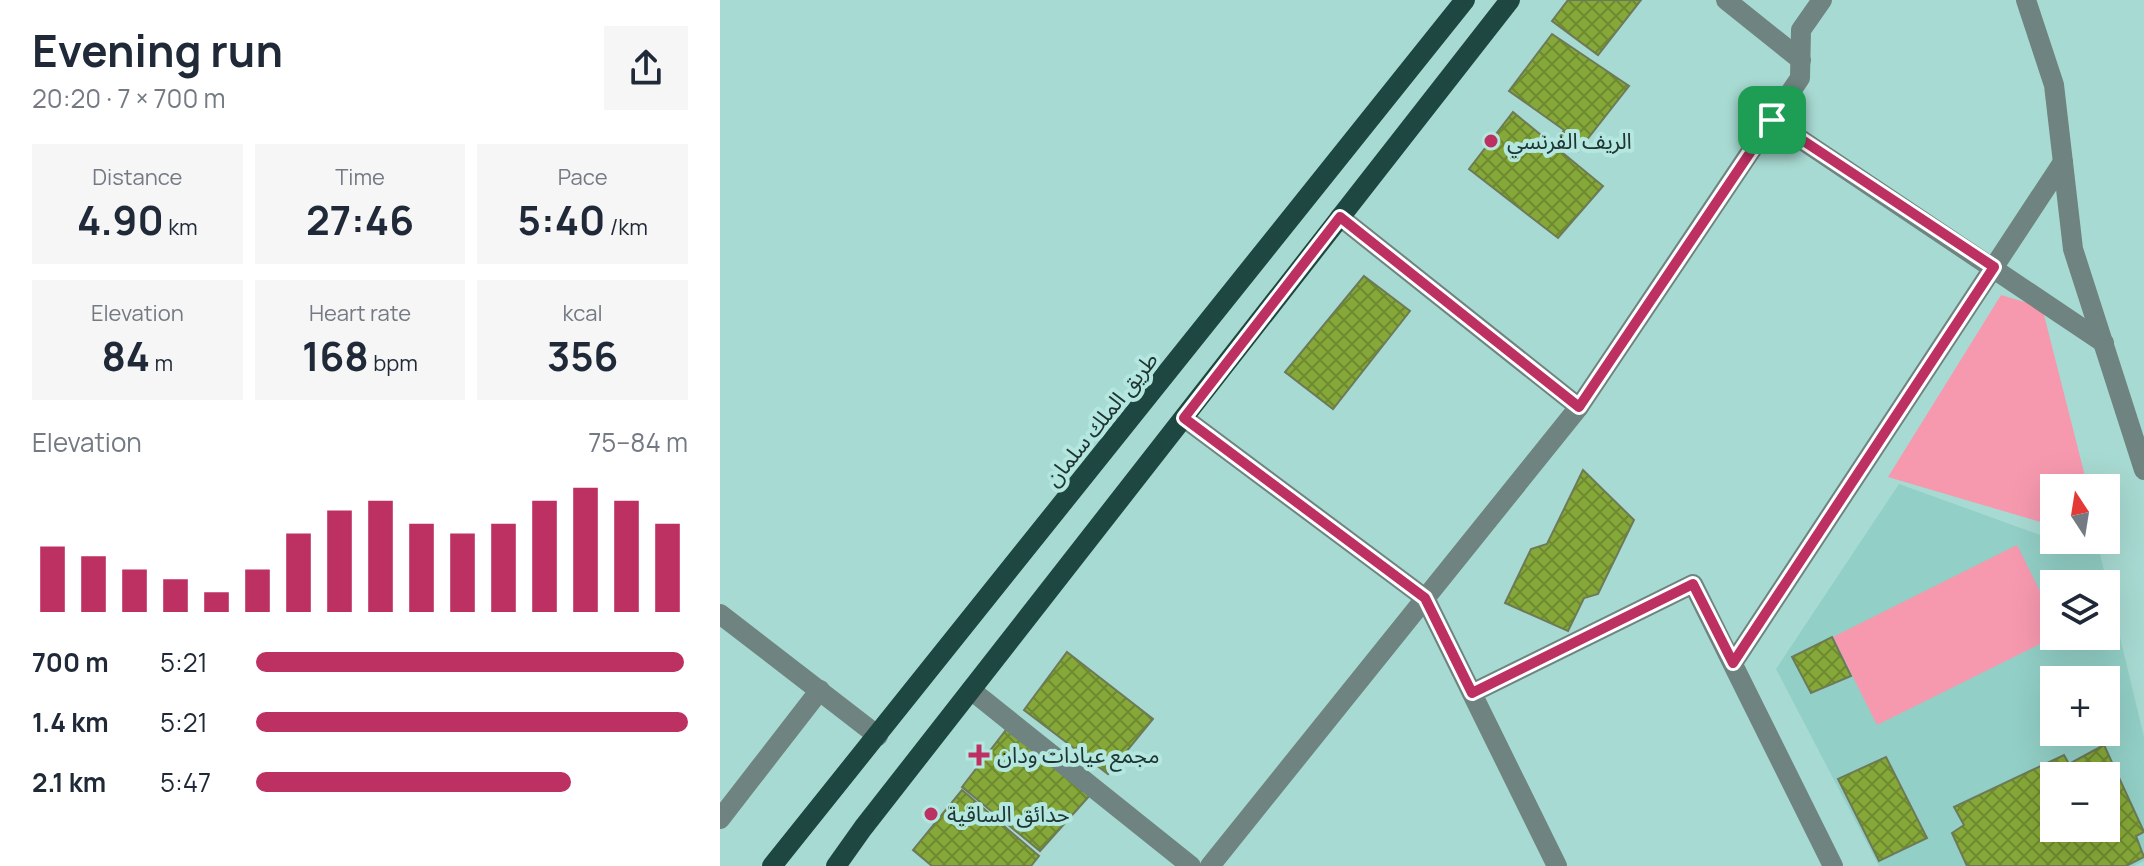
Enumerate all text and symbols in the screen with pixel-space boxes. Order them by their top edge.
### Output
text: Evening run [32,20,283,80]
button: share [604,26,688,110]
text: 20:20 · 7 × 700 m [32,80,226,116]
pin [1738,86,1806,154]
icon: arrive [1750,98,1794,142]
place label: الريف الفرنسي [1507,126,1632,158]
marker: الريف الفرنسي [1482,132,1500,150]
text: Distance [92,162,182,192]
text: Time [335,162,385,192]
text: Pace [558,162,608,192]
text: 4.90 [77,192,164,247]
text: 27:46 [306,192,414,247]
text: 5:40 [518,192,605,247]
text: km [164,212,198,242]
text: /km [605,212,648,242]
text: Elevation [91,298,184,328]
text: Heart rate [309,298,411,328]
text: kcal [563,298,603,328]
text: 84 [101,328,150,383]
text: 168 [302,328,369,383]
text: 356 [547,328,618,383]
street label: طريق الملك سلمان [1038,346,1164,492]
text: m [150,348,173,378]
text: bpm [369,348,418,378]
text: Elevation [32,424,142,460]
text: 75–84 m [588,424,688,460]
north arrow [2040,474,2120,554]
map controls [2040,474,2120,842]
button: layers [2040,570,2120,650]
text: 700 m [32,644,109,680]
text: 5:21 [160,644,208,680]
button: + [2040,666,2120,746]
text: 1.4 km [32,704,109,740]
text: 5:21 [160,704,208,740]
place label: مجمع عيادات ودان [997,740,1160,772]
marker: مجمع عيادات ودان [968,744,990,766]
button: − [2040,762,2120,842]
text: 2.1 km [32,764,106,800]
text: 5:47 [160,764,211,800]
place label: حدائق الساقية [947,799,1070,829]
marker: حدائق الساقية [922,805,940,823]

